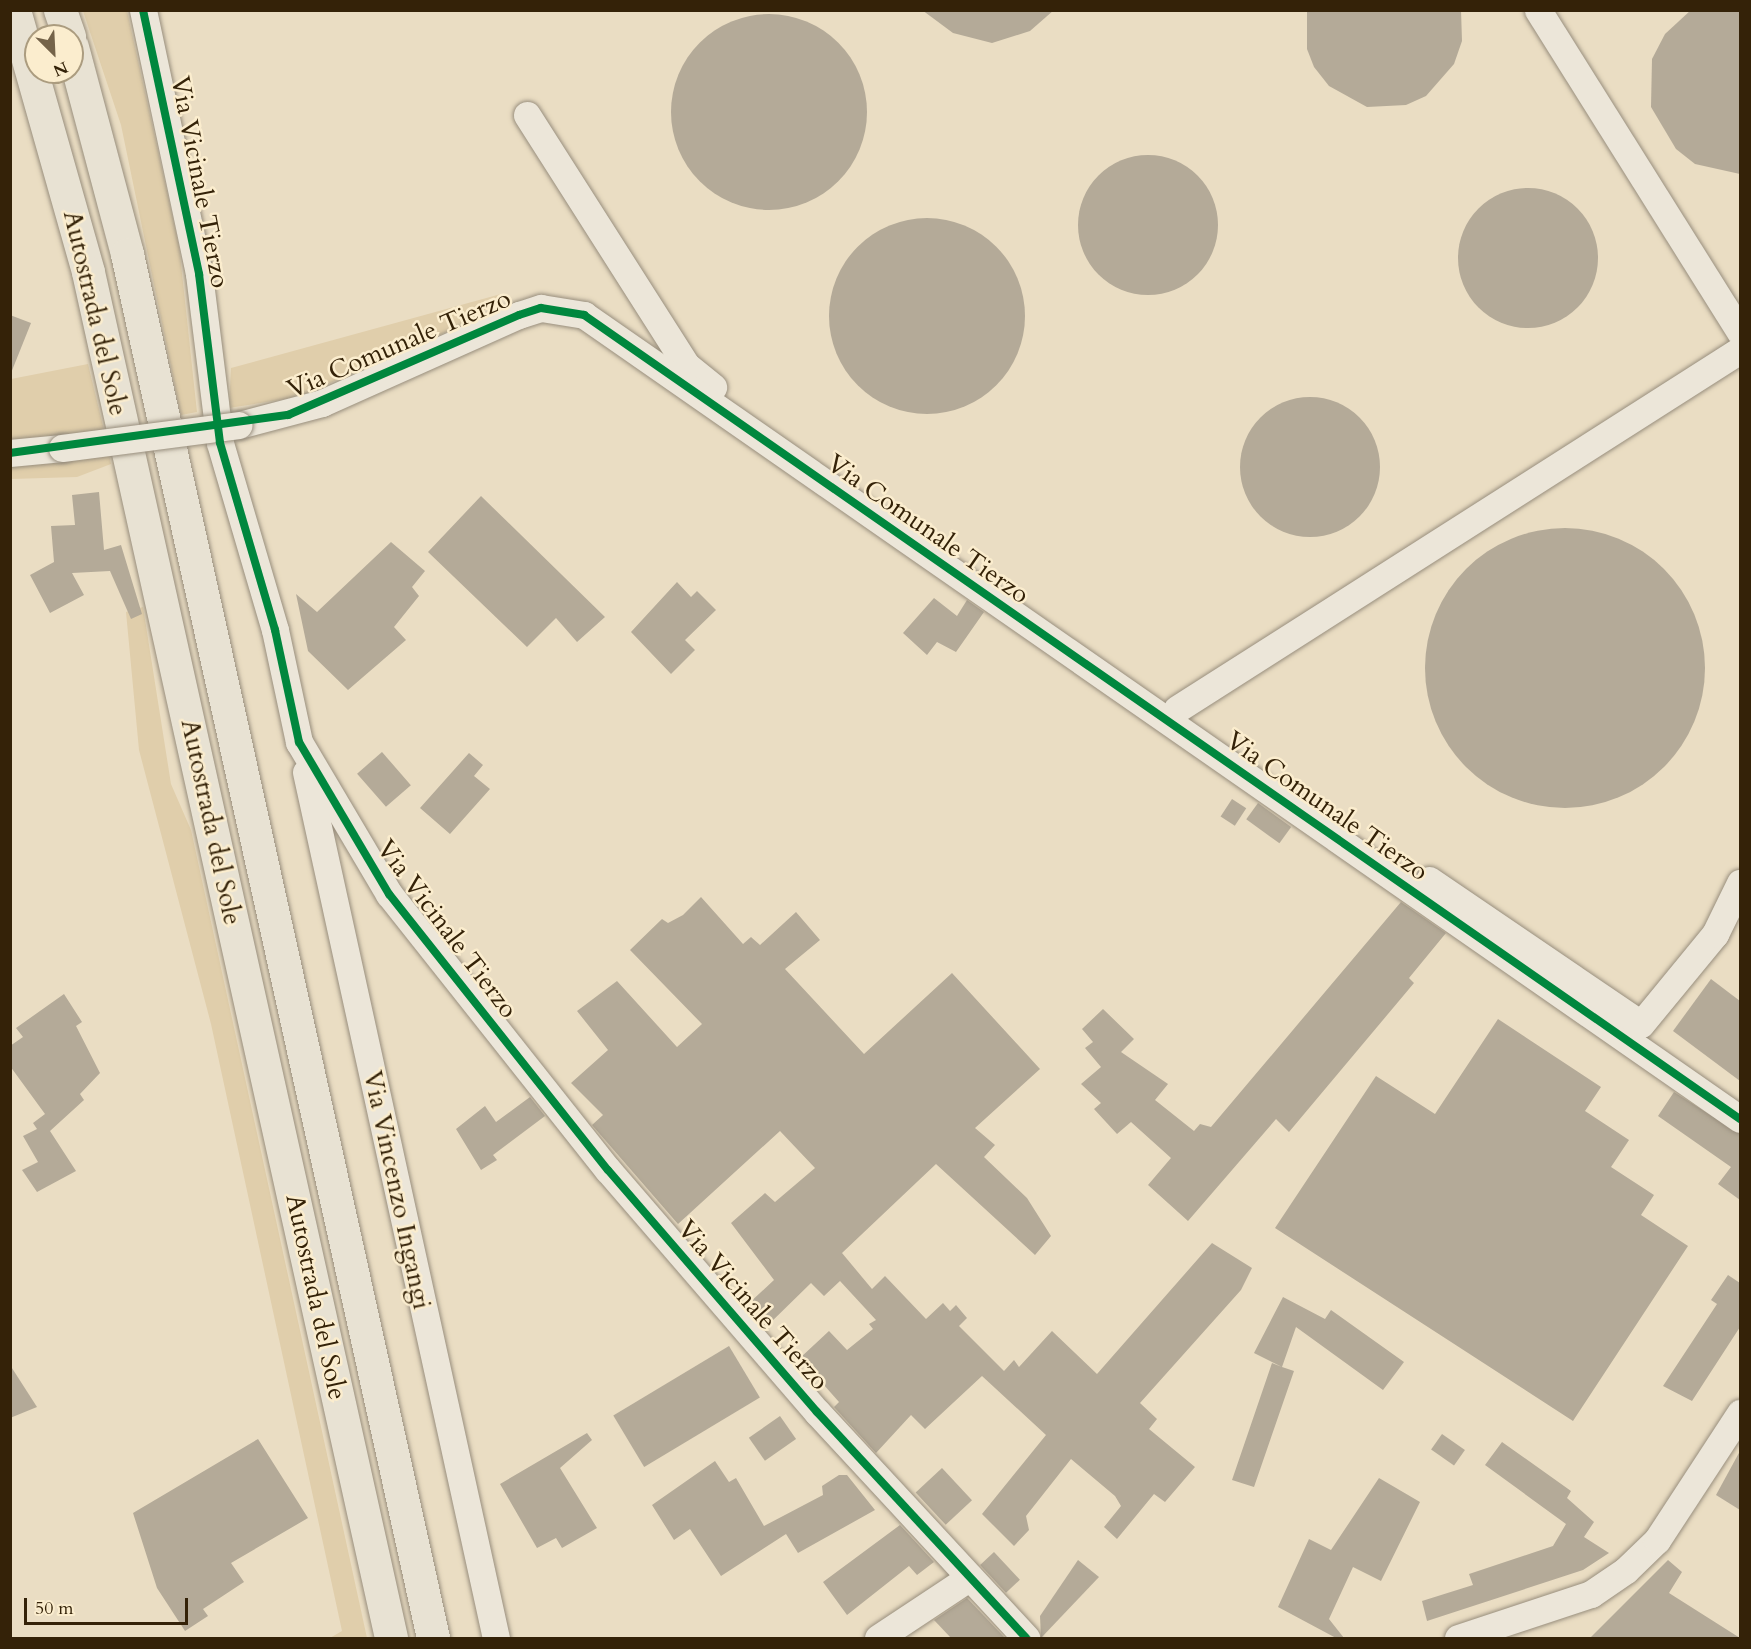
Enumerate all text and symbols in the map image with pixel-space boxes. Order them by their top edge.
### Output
north arrow [24,24,84,84]
text: N [50,56,71,81]
street label: Via Vicinale Tierzo [164,74,236,290]
street label: Autostrada del Sole [56,207,134,419]
street label: Via Comunale Tierzo [283,283,515,405]
street label: Via Comunale Tierzo [821,448,1035,610]
street label: Autostrada del Sole [174,716,248,928]
street label: Via Comunale Tierzo [1220,725,1434,887]
street label: Via Vicinale Tierzo [370,834,524,1024]
street label: Via Vincenzo Ingangi [356,1068,438,1312]
street label: Autostrada del Sole [279,1191,353,1403]
street label: Via Vicinale Tierzo [671,1214,835,1396]
scale bar [27,1586,190,1624]
text: 50 m [35,1596,74,1621]

